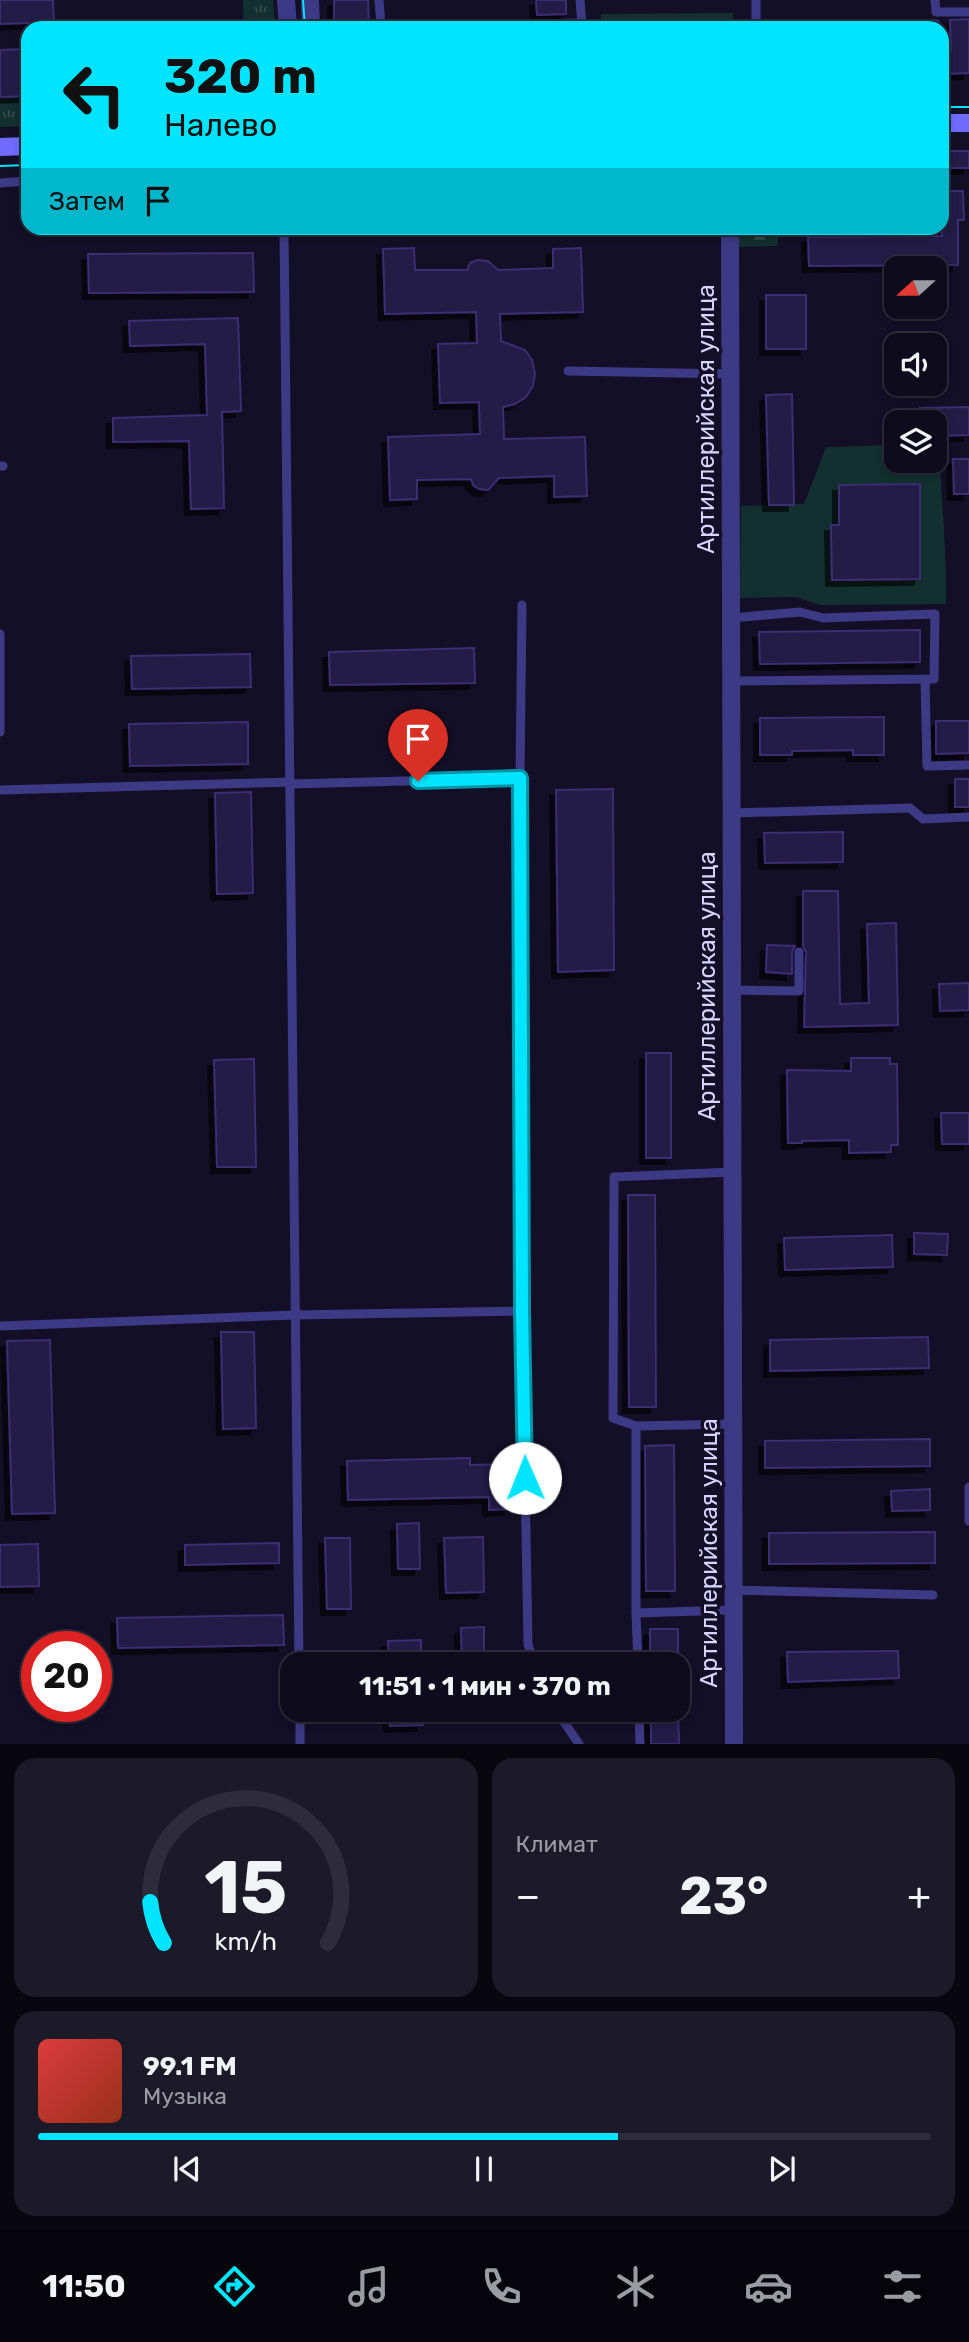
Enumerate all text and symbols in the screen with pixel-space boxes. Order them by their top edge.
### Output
text: 320 m [164,47,317,105]
icon: left [49,49,140,140]
text: Налево [164,106,277,144]
icon: arrive [139,182,177,220]
text: Затем [49,186,125,217]
north arrow [884,256,947,318]
map controls [884,256,947,473]
street label: Артиллерийская улица [692,284,720,554]
button: sound [884,333,947,396]
button: layers [884,410,947,473]
pin [388,709,448,781]
icon: arrive [399,720,437,758]
street label: Артиллерийская улица [693,851,721,1121]
street label: Артиллерийская улица [695,1418,723,1688]
position arrow [488,1441,562,1515]
speed limit sign: 20 [21,1631,112,1722]
text: 11:51 · 1 мин · 370 m [359,1671,611,1702]
text: Климат [516,1830,598,1858]
text: 15 [204,1846,287,1932]
text: 23° [679,1865,768,1927]
text: − [516,1873,540,1919]
text: + [907,1873,931,1919]
text: km/h [215,1927,277,1956]
text: 99.1 FM [143,2051,237,2082]
text: Музыка [143,2082,227,2110]
icon: previous [168,2150,206,2188]
icon: pause [465,2150,503,2188]
icon: next [763,2150,801,2188]
icon: directions [210,2262,259,2311]
icon: music [344,2262,393,2311]
icon: phone [477,2262,526,2311]
icon: climate [611,2262,660,2311]
icon: car [744,2262,793,2311]
icon: filters [878,2262,927,2311]
text: 11:50 [42,2267,126,2305]

